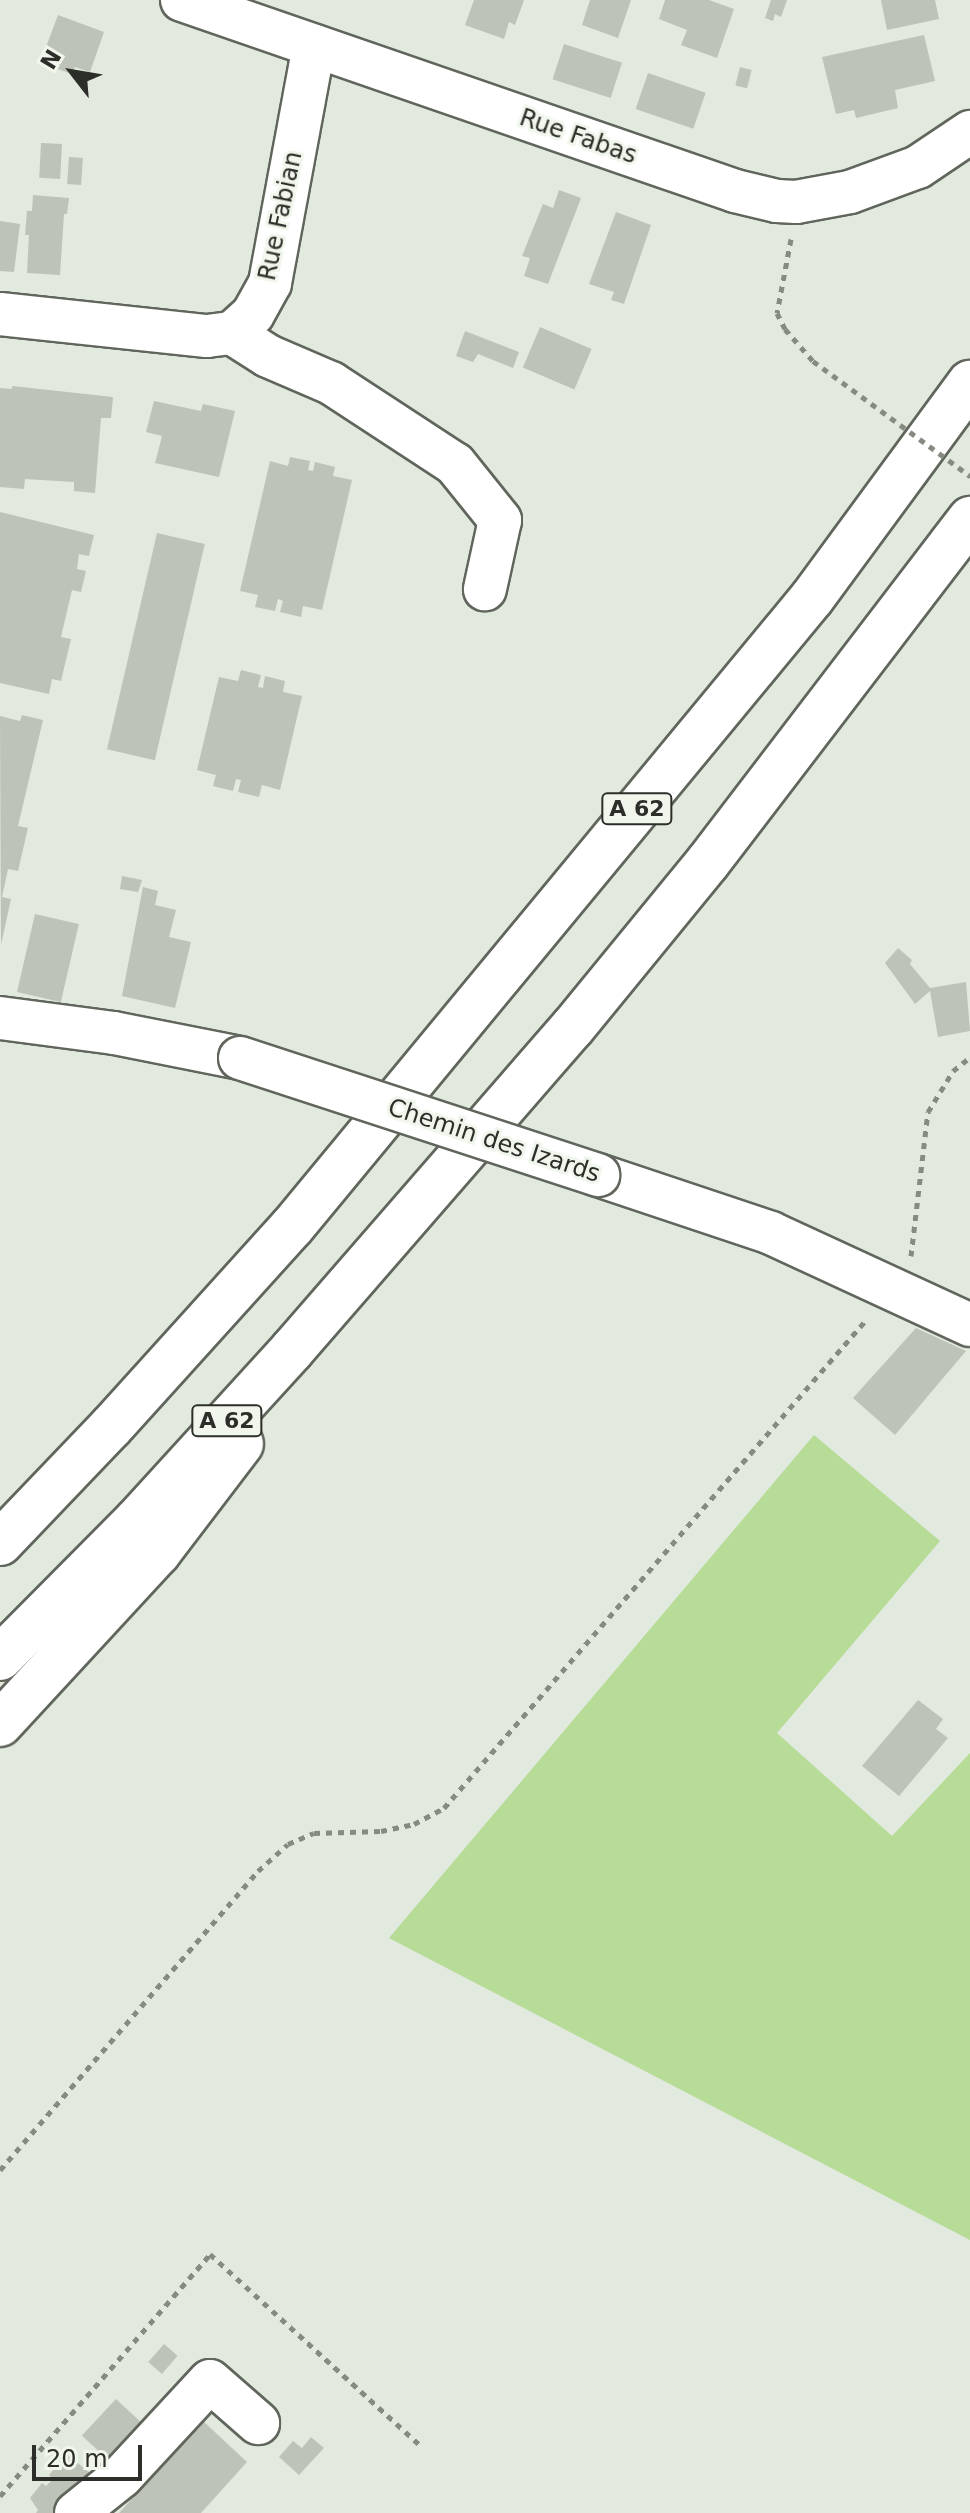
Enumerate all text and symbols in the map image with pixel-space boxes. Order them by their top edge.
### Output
north arrow [32,32,112,112]
text: N [36,45,66,74]
street label: Rue Fabas [516,104,640,170]
street label: Rue Fabian [253,149,309,283]
road number: A 62 [601,791,673,827]
street label: Chemin des Izards [384,1093,604,1189]
road number: A 62 [191,1403,263,1439]
scale bar [36,2429,146,2479]
text: 20 m [46,2445,108,2473]

